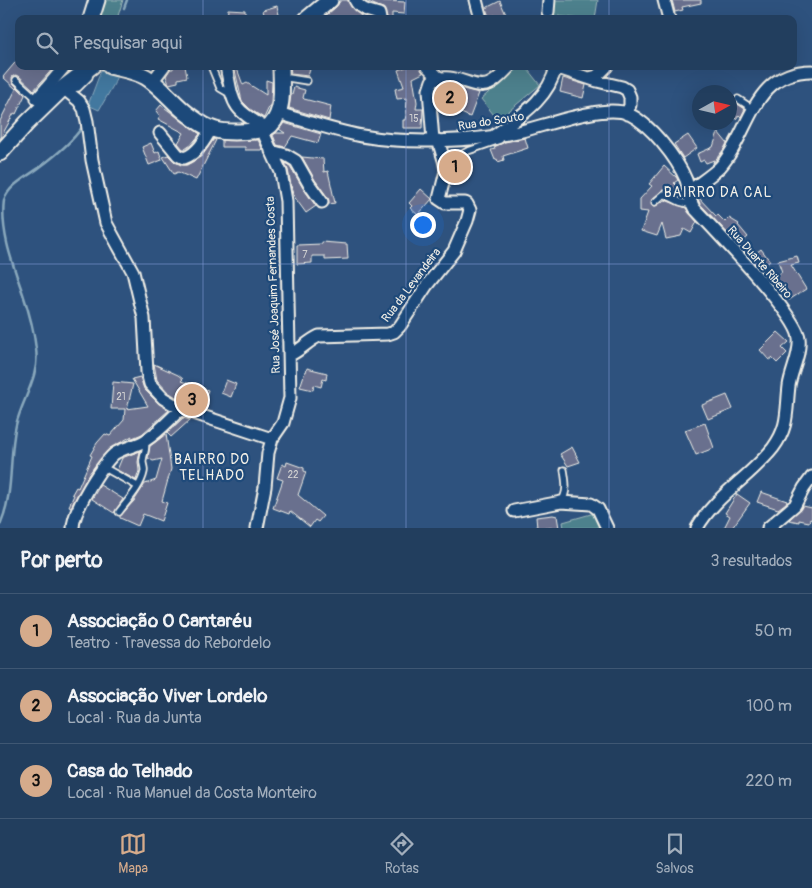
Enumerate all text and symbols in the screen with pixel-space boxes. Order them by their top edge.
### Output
search box [15,15,797,70]
icon: search [33,29,61,57]
text: Pesquisar aqui [73,31,182,55]
pin: 2 [434,79,466,117]
north arrow [692,85,737,130]
street label: Rua do Souto [457,109,526,134]
house number: 15 [409,113,419,125]
pin: 1 [439,148,471,186]
district label: BAIRRO DA CAL [664,184,772,201]
street label: Rua José Joaquim Fernandes Costa [263,196,284,374]
your location [410,212,436,238]
street label: Rua Duarte Ribeiro [724,223,796,302]
street label: Rua da Levandeira [379,245,444,325]
house number: 7 [302,249,308,261]
pin: 3 [176,381,208,419]
house number: 21 [116,391,126,403]
district label: BAIRRO DO TELHADO [174,451,250,484]
house number: 22 [287,469,299,481]
text: Por perto [20,547,102,574]
text: 3 resultados [710,551,792,571]
text: Associação O Cantaréu [67,609,252,633]
text: 1 [33,621,39,641]
text: 50 m [755,621,792,641]
text: Teatro · Travessa do Rebordelo [67,633,271,653]
text: Associação Viver Lordelo [67,684,267,708]
text: 2 [32,696,40,716]
text: 100 m [746,696,792,716]
text: Local · Rua da Junta [67,708,202,728]
text: Casa do Telhado [67,759,192,783]
text: 3 [32,771,40,791]
text: 220 m [746,771,792,791]
text: Local · Rua Manuel da Costa Monteiro [67,783,317,803]
tab: Mapa [118,830,148,877]
tab: Rotas [385,830,419,877]
tab: Salvos [656,830,694,877]

